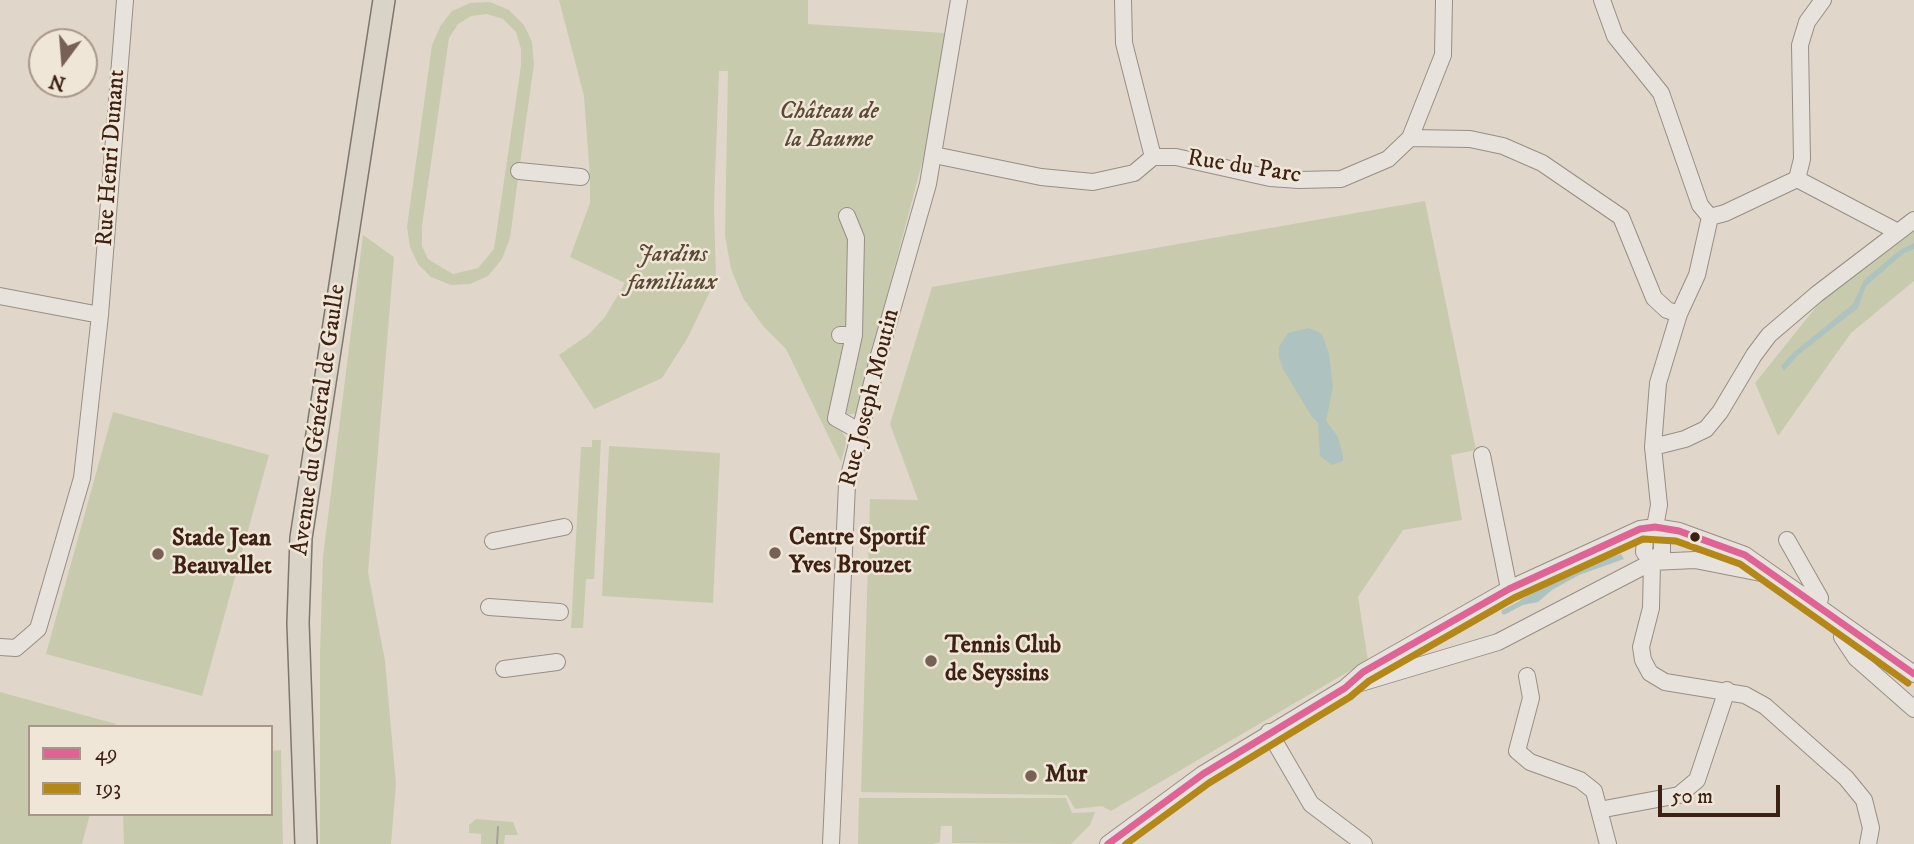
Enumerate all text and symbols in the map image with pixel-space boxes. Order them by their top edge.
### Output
north arrow [28,28,98,98]
street label: Rue Henri Dunant [91,68,133,248]
text: N [47,69,68,95]
park label: Château de la Baume [779,99,879,155]
street label: Rue du Parc [1185,145,1303,191]
park label: Jardins familiaux [627,242,717,298]
street label: Avenue du Général de Gaulle [287,283,353,557]
street label: Rue Joseph Moutin [835,306,907,490]
place label: Centre Sportif Yves Brouzet [789,525,926,581]
place label: Stade Jean Beauvallet [172,526,272,582]
unlabelled marker [1688,530,1702,544]
marker: Centre Sportif Yves Brouzet [767,545,783,561]
marker: Stade Jean Beauvallet [150,546,166,562]
place label: Tennis Club de Seyssins [945,633,1061,689]
marker: Tennis Club de Seyssins [923,653,939,669]
legend [28,725,273,816]
text: 49 [95,741,118,767]
place label: Mur [1045,762,1087,790]
marker: Mur [1023,768,1039,784]
scale bar [1662,770,1784,814]
text: 193 [95,776,121,802]
text: 50 m [1671,784,1713,810]

